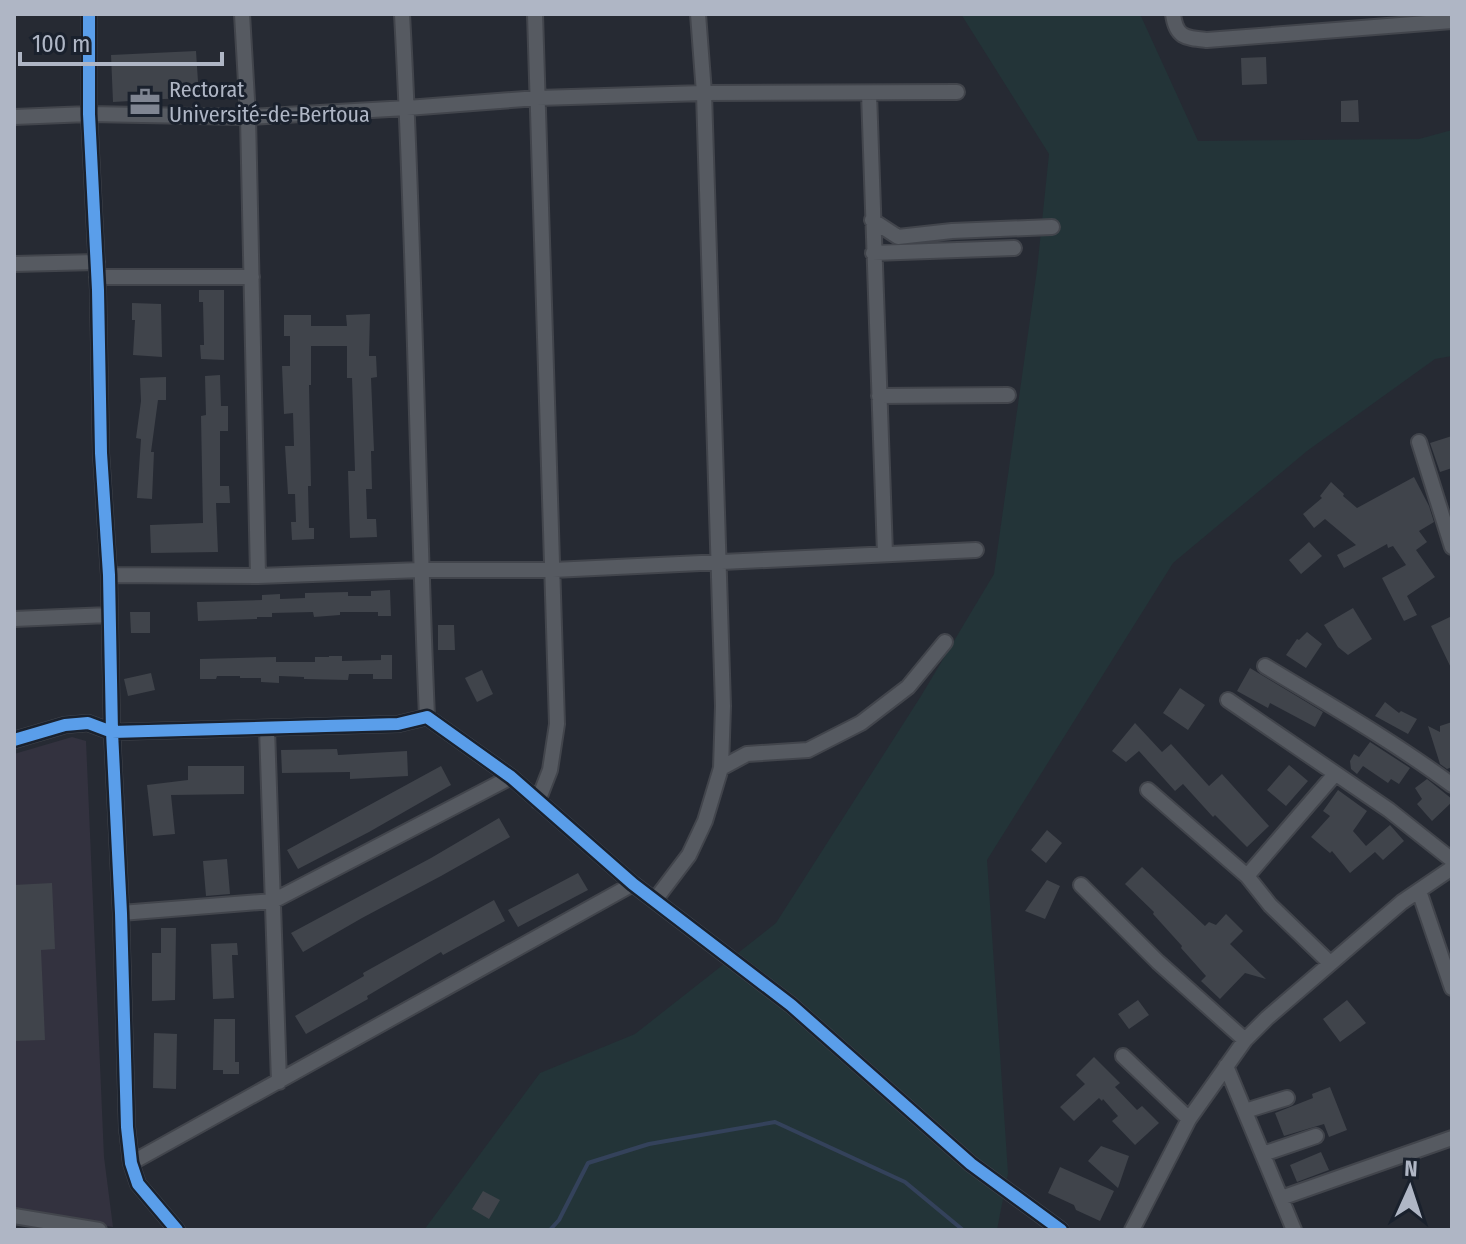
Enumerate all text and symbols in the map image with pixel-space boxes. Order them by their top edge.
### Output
scale bar [20,16,222,66]
text: 100 m [32,30,90,58]
place label: Rectorat Université-de-Bertoua [169,76,370,128]
office icon: Rectorat Université-de-Bertoua [128,85,162,119]
north arrow [1370,1148,1450,1228]
text: N [1404,1155,1418,1182]

